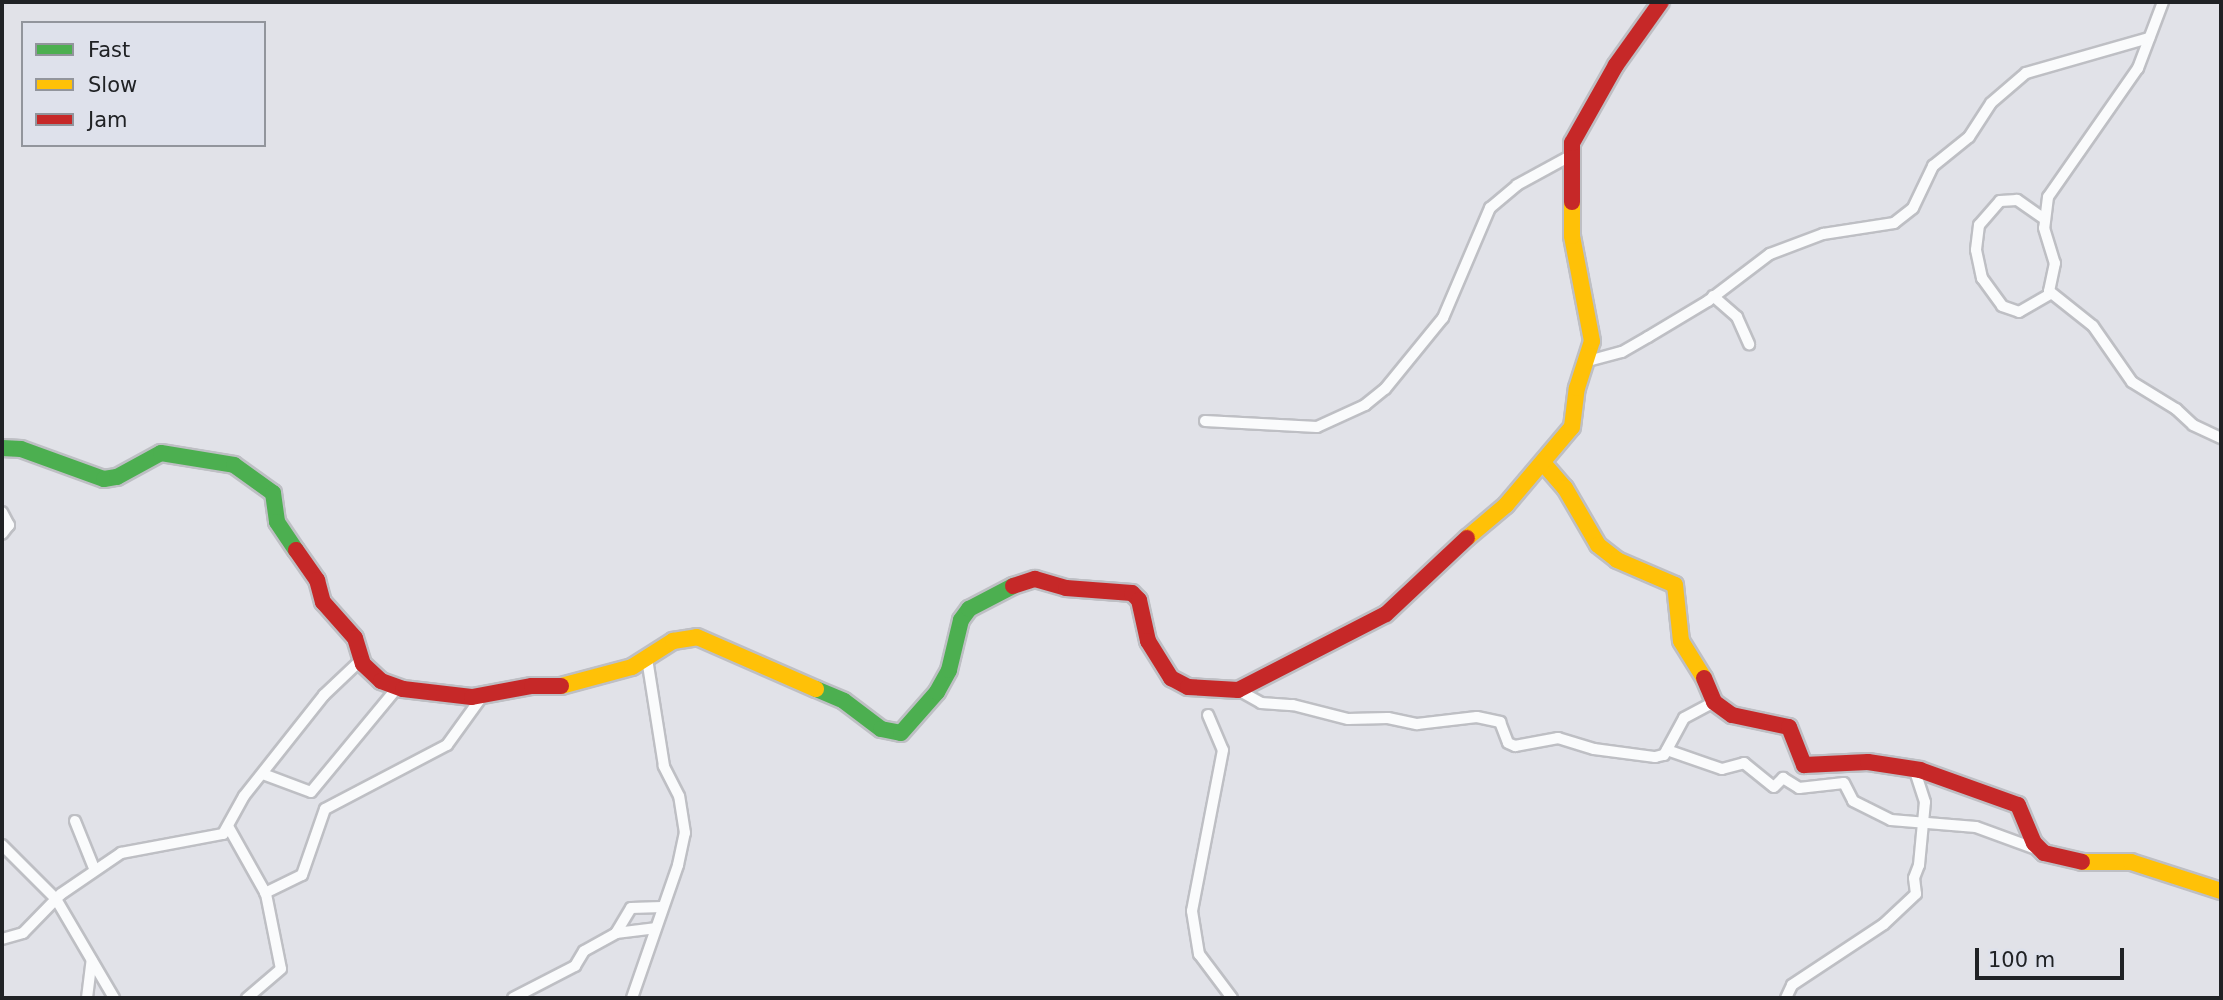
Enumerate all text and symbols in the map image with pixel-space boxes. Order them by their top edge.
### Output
legend [21,21,266,147]
text: Fast [88,38,130,62]
text: Slow [88,73,137,97]
text: Jam [88,108,128,132]
scale bar [1978,934,2127,978]
text: 100 m [1988,948,2055,972]

